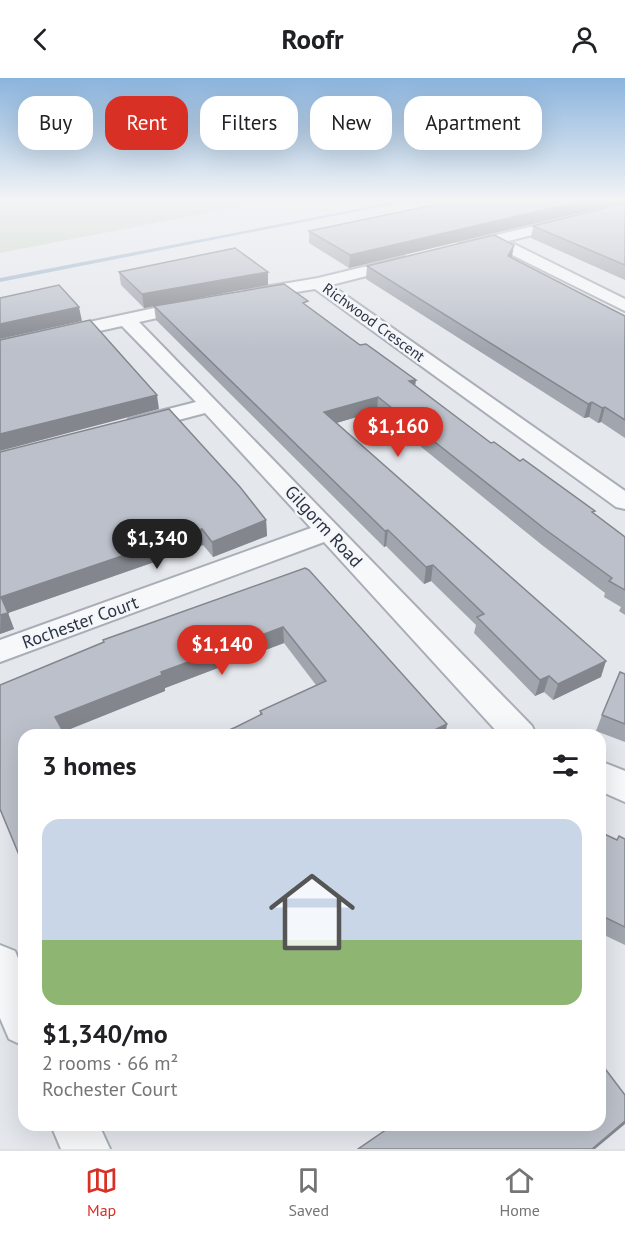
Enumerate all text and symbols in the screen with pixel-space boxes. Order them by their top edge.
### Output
text: Roofr [282,22,343,56]
icon: back [24,23,57,56]
icon: person [568,23,601,56]
chip: Buy [18,96,93,150]
chip: Rent [105,96,188,150]
chip: Filters [200,96,298,150]
chip: New [310,96,392,150]
chip: Apartment [404,96,542,150]
street label: Richwood Crescent [319,279,429,365]
pin: $1,160 [349,407,447,458]
text: $1,160 [367,413,429,439]
street label: Gilgorm Road [280,480,368,572]
pin: $1,340 [108,519,206,570]
text: $1,340 [126,525,188,551]
street label: Rochester Court [19,590,141,654]
pin: $1,140 [173,625,271,676]
text: $1,140 [191,631,253,657]
text: 3 homes [42,749,137,782]
icon: filters [549,749,582,782]
icon: home [258,858,366,966]
text: $1,340/mo [42,1017,168,1050]
text: 2 rooms · 66 m² [42,1050,178,1076]
text: Rochester Court [42,1076,177,1102]
tab: Map [85,1164,118,1220]
tab: Saved [288,1164,329,1220]
tab: Home [499,1164,540,1220]

